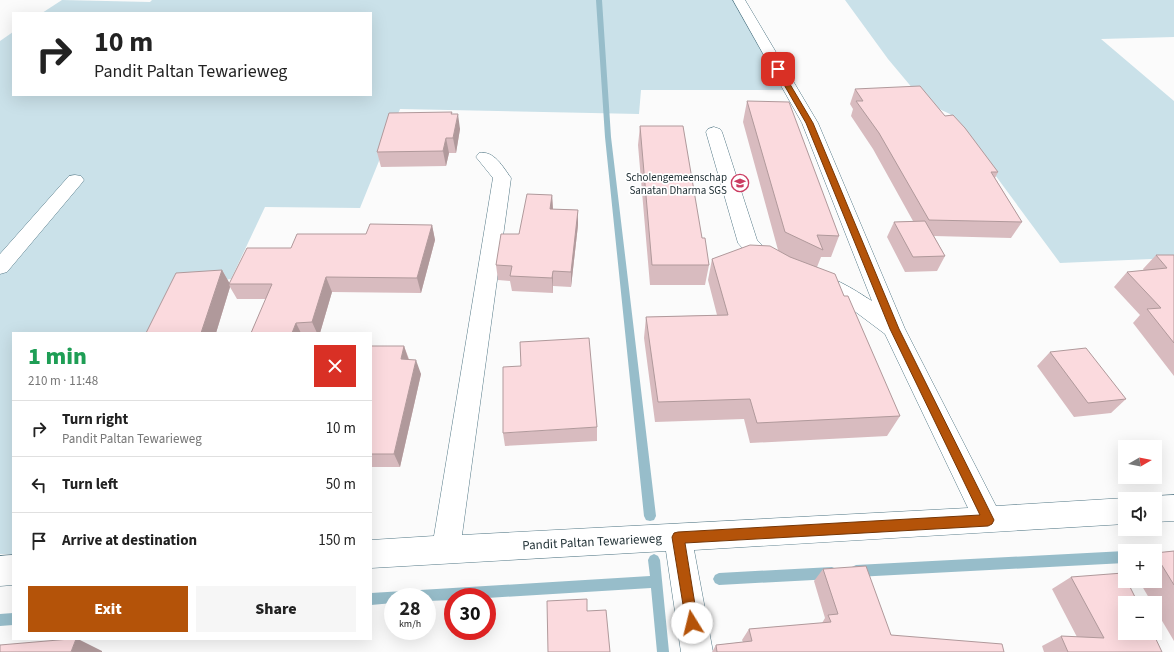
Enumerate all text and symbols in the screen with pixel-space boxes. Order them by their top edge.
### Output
text: 10 m [94,22,153,62]
icon: right [28,28,80,80]
pin [761,52,795,86]
icon: arrive [767,58,789,80]
text: Pandit Paltan Tewarieweg [94,59,287,84]
place label: Scholengemeenschap Sanatan Dharma SGS [626,170,727,198]
school or university icon: Scholengemeenschap Sanatan Dharma SGS [730,173,750,193]
text: 1 min [28,339,87,374]
button: close [314,345,356,387]
text: 210 m · 11:48 [28,372,98,390]
text: Turn right [62,409,128,430]
icon: right [28,418,50,440]
text: 10 m [326,418,356,439]
text: Pandit Paltan Tewarieweg [62,430,202,448]
north arrow [1118,440,1162,484]
map controls [1118,440,1162,640]
icon: left [28,474,50,496]
text: Turn left [62,474,118,495]
text: 50 m [326,474,356,495]
button: sound [1118,492,1162,536]
street label: Pandit Paltan Tewarieweg [522,529,663,555]
icon: arrive [28,530,50,552]
text: Arrive at destination [62,530,197,551]
text: 150 m [318,530,356,551]
button: + [1118,544,1162,588]
button: Exit [28,586,188,632]
button: Share [196,586,356,632]
speed limit sign: 30 [444,588,496,640]
text: 28 [399,595,421,623]
button: − [1118,596,1162,640]
position arrow [671,602,713,644]
text: km/h [399,617,421,631]

